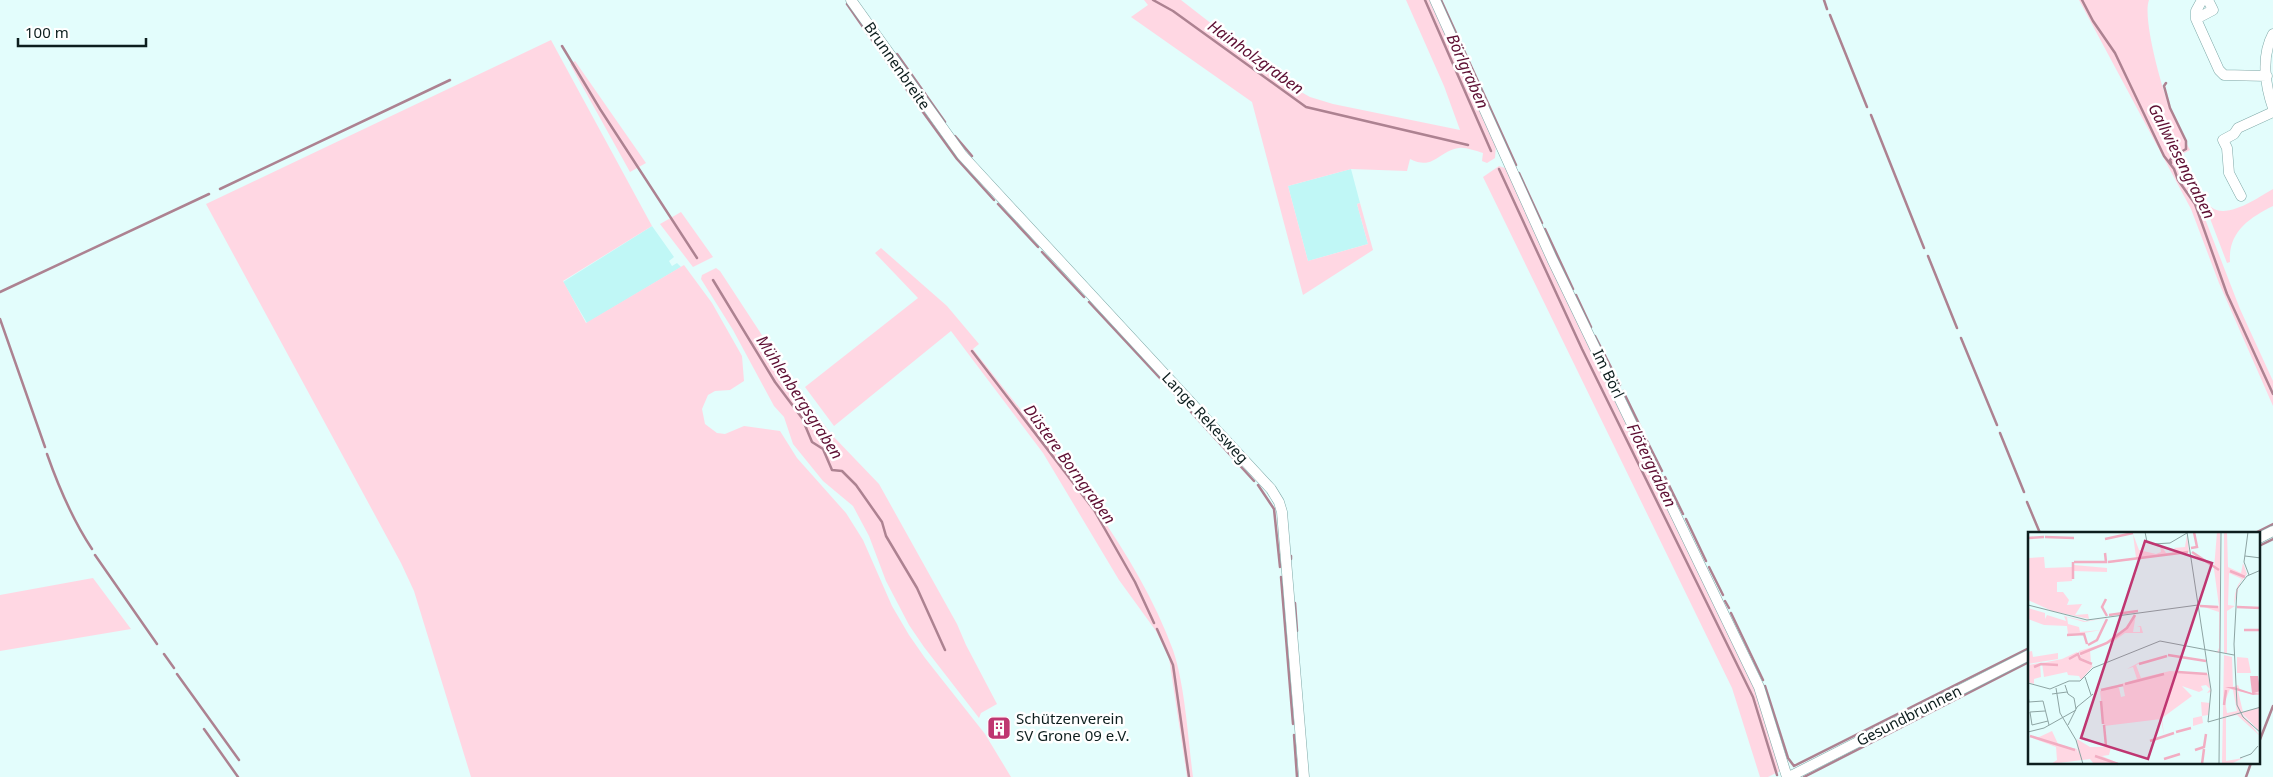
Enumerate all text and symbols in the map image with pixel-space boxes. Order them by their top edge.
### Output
scale bar [18,15,145,47]
water label: Hainholzgraben [1204,15,1308,99]
street label: Brunnenbreite [860,18,935,113]
text: 100 m [25,22,69,42]
water label: Börlgraben [1442,30,1494,112]
water label: Gallwiesengraben [2143,99,2221,223]
water label: Mühlenbergsgraben [752,331,848,463]
street label: Im Börl [1589,346,1629,401]
street label: Lange Rekesweg [1158,367,1253,467]
water label: Düstere Borngraben [1019,399,1121,529]
water label: Flötergraben [1622,419,1682,511]
inset map [2028,532,2260,764]
street label: Gesundbrunnen [1853,680,1964,750]
place label: Schützenverein SV Grone 09 e.V. [1016,708,1130,745]
building icon: Schützenverein SV Grone 09 e.V. [986,715,1012,741]

